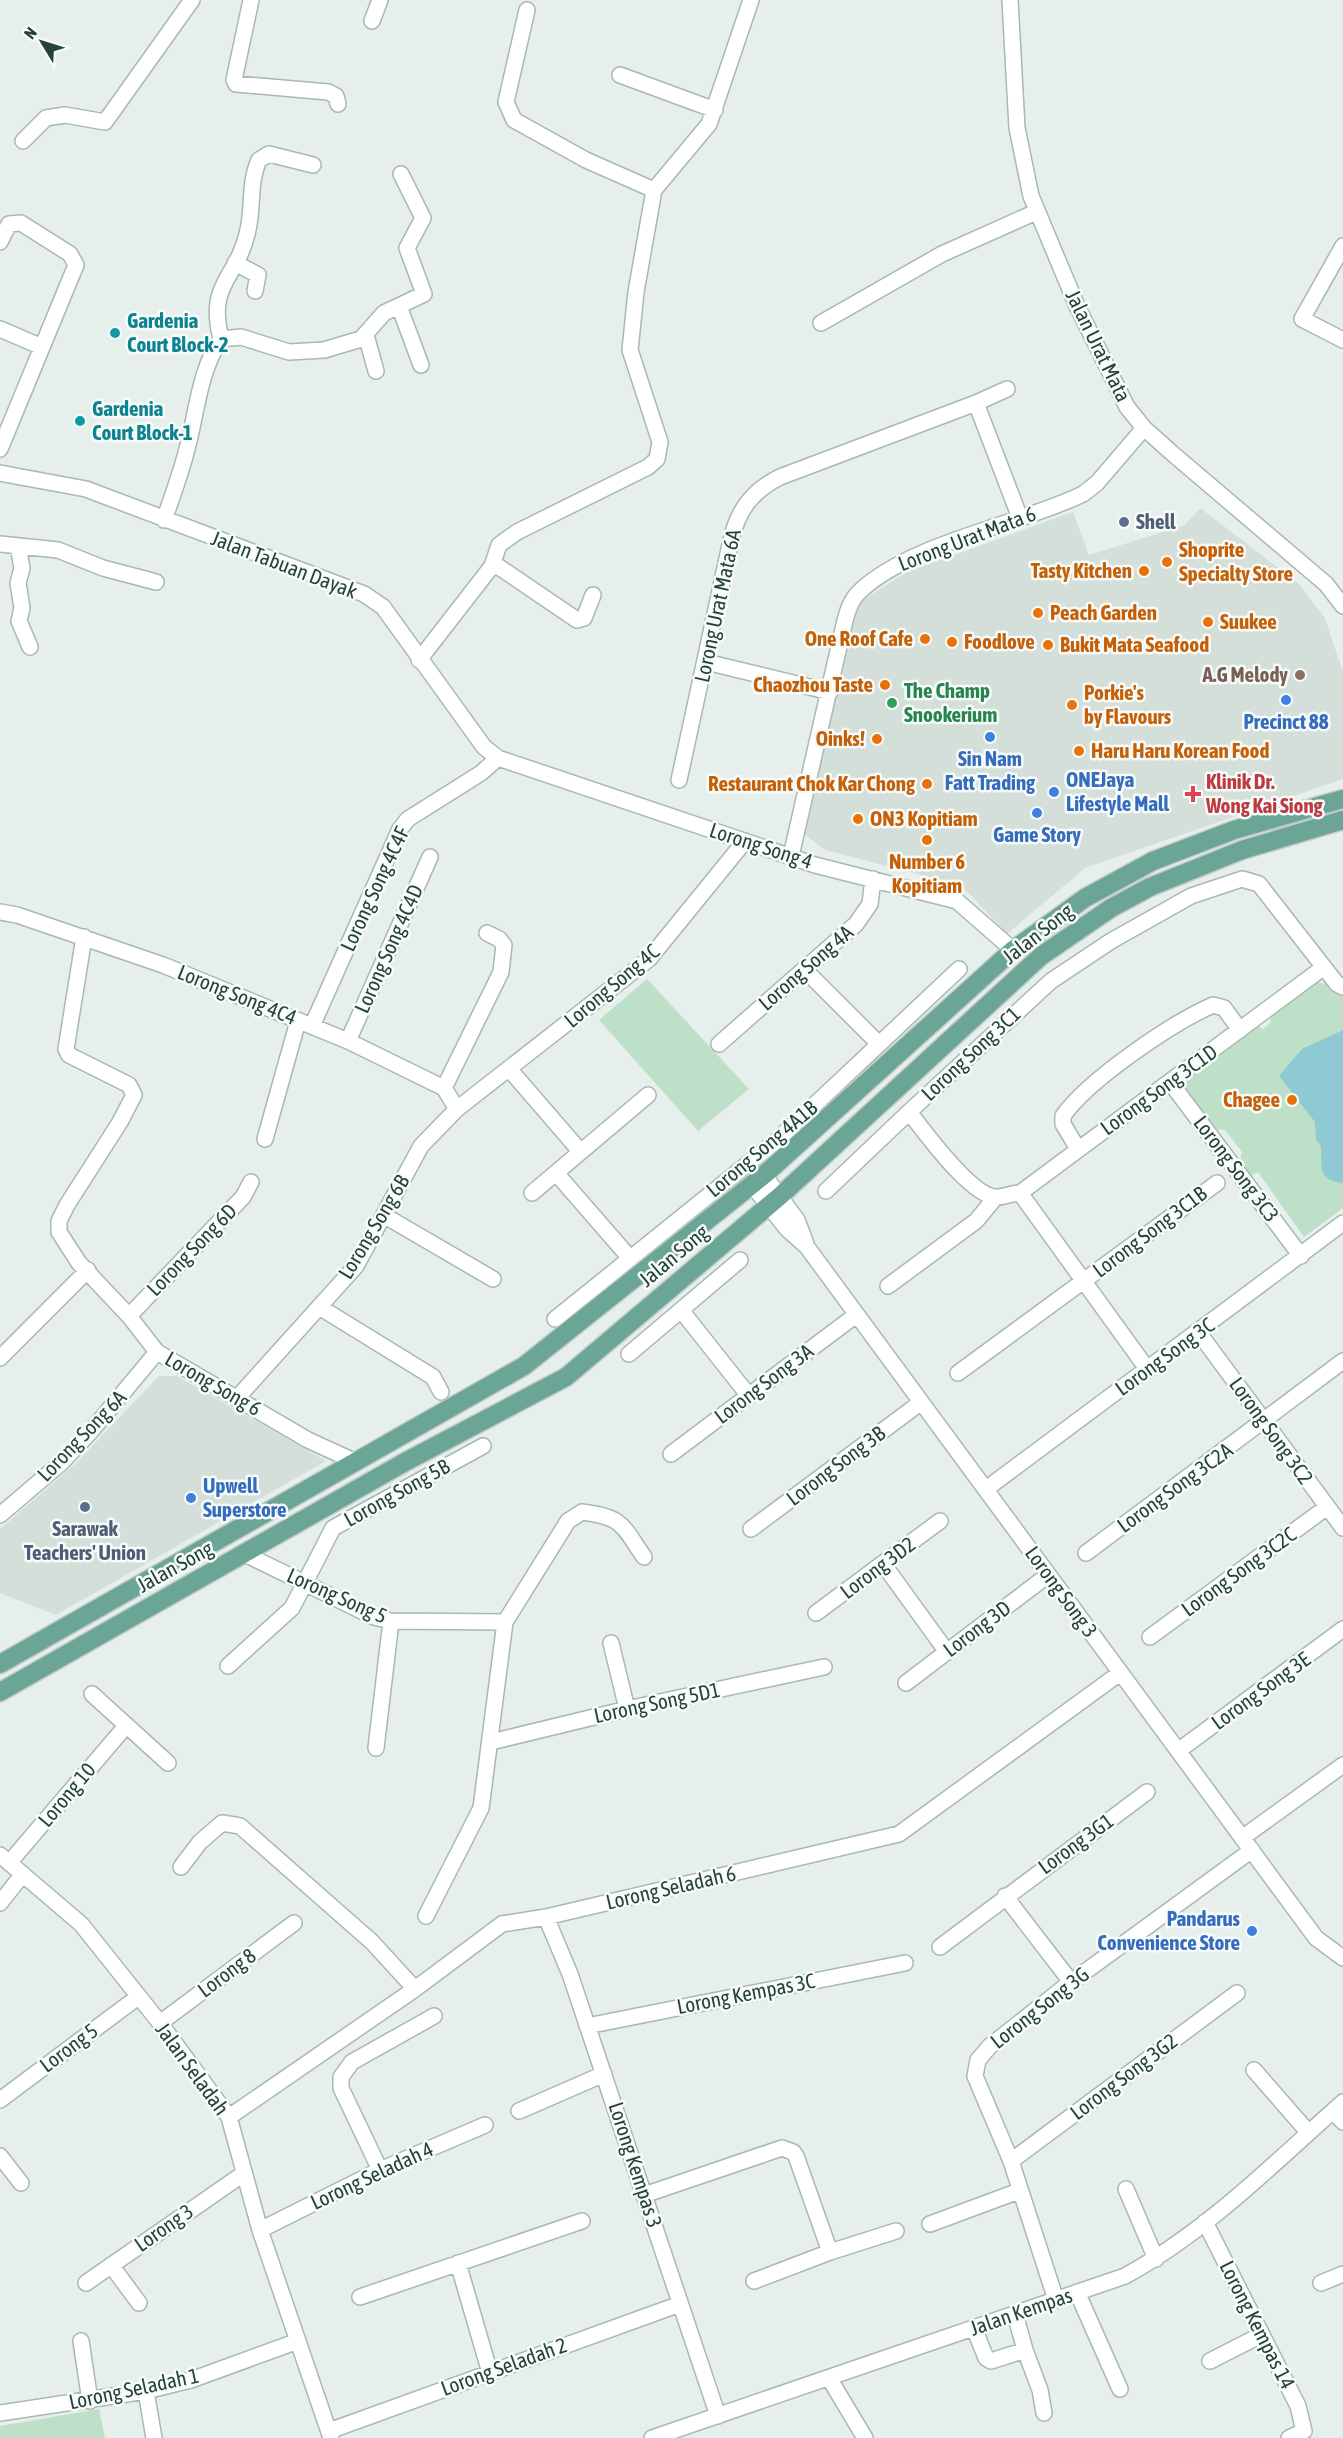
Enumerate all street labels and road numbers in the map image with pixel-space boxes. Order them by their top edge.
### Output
street label: Jalan Urat Mata [1062,286,1136,405]
street label: Lorong Urat Mata 6 [894,501,1039,575]
street label: Jalan Tabuan Dayak [208,525,361,603]
street label: Lorong Urat Mata 6A [689,526,745,684]
street label: Lorong Song 4 [707,817,816,873]
street label: Lorong Song 4C4F [335,822,414,955]
street label: Lorong Song 4C4D [349,881,427,1016]
street label: Jalan Song [997,898,1077,968]
street label: Lorong Song 4A [753,919,858,1015]
street label: Lorong Song 4C [559,938,664,1032]
street label: Lorong Song 4C4 [174,959,300,1029]
street label: Lorong Song 3C1 [916,1001,1025,1105]
street label: Lorong Song 3C1D [1096,1039,1221,1139]
street label: Lorong Song 4A1B [701,1095,822,1201]
street label: Lorong Song 3C3 [1189,1111,1284,1226]
street label: Lorong Song 6B [333,1170,414,1283]
street label: Lorong Song 3C1B [1088,1181,1211,1282]
street label: Lorong Song 6D [141,1198,241,1300]
street label: Jalan Song [634,1219,713,1291]
street label: Lorong Song 3C [1110,1312,1219,1400]
street label: Lorong Song 3A [709,1338,818,1428]
street label: Lorong Song 6 [161,1346,266,1420]
street label: Lorong Song 3C2 [1225,1372,1319,1488]
street label: Lorong Song 6A [32,1384,131,1486]
street label: Lorong Song 3B [782,1420,889,1510]
street label: Lorong Song 3C2A [1112,1437,1237,1537]
street label: Lorong Song 5B [340,1453,453,1531]
street label: Lorong Song 3C2C [1177,1521,1301,1621]
street label: Lorong 3D2 [835,1531,920,1603]
street label: Jalan Song [132,1536,217,1597]
street label: Lorong Song 3 [1021,1541,1103,1642]
street label: Lorong Song 5 [284,1562,391,1628]
street label: Lorong 3D [938,1595,1015,1661]
street label: Lorong Song 3E [1207,1646,1314,1734]
street label: Lorong Song 5D1 [591,1677,722,1727]
street label: Lorong 10 [33,1757,100,1831]
street label: Lorong 3G1 [1033,1808,1118,1878]
street label: Lorong Seladah 6 [604,1860,738,1914]
street label: Lorong 8 [193,1943,260,2002]
street label: Lorong Song 3G [986,1961,1093,2053]
street label: Lorong Kempas 3C [675,1968,817,2018]
street label: Jalan Seladah [151,2017,234,2119]
street label: Lorong 5 [35,2018,102,2077]
street label: Lorong Song 3G2 [1065,2028,1182,2124]
street label: Lorong Kempas 3 [604,2099,668,2230]
street label: Lorong Seladah 4 [306,2136,437,2214]
street label: Lorong 3 [129,2198,197,2256]
street label: Lorong Kempas 14 [1215,2257,1301,2393]
street label: Jalan Kempas [966,2282,1075,2340]
street label: Lorong Seladah 2 [437,2332,570,2400]
street label: Lorong Seladah 1 [66,2363,201,2414]

